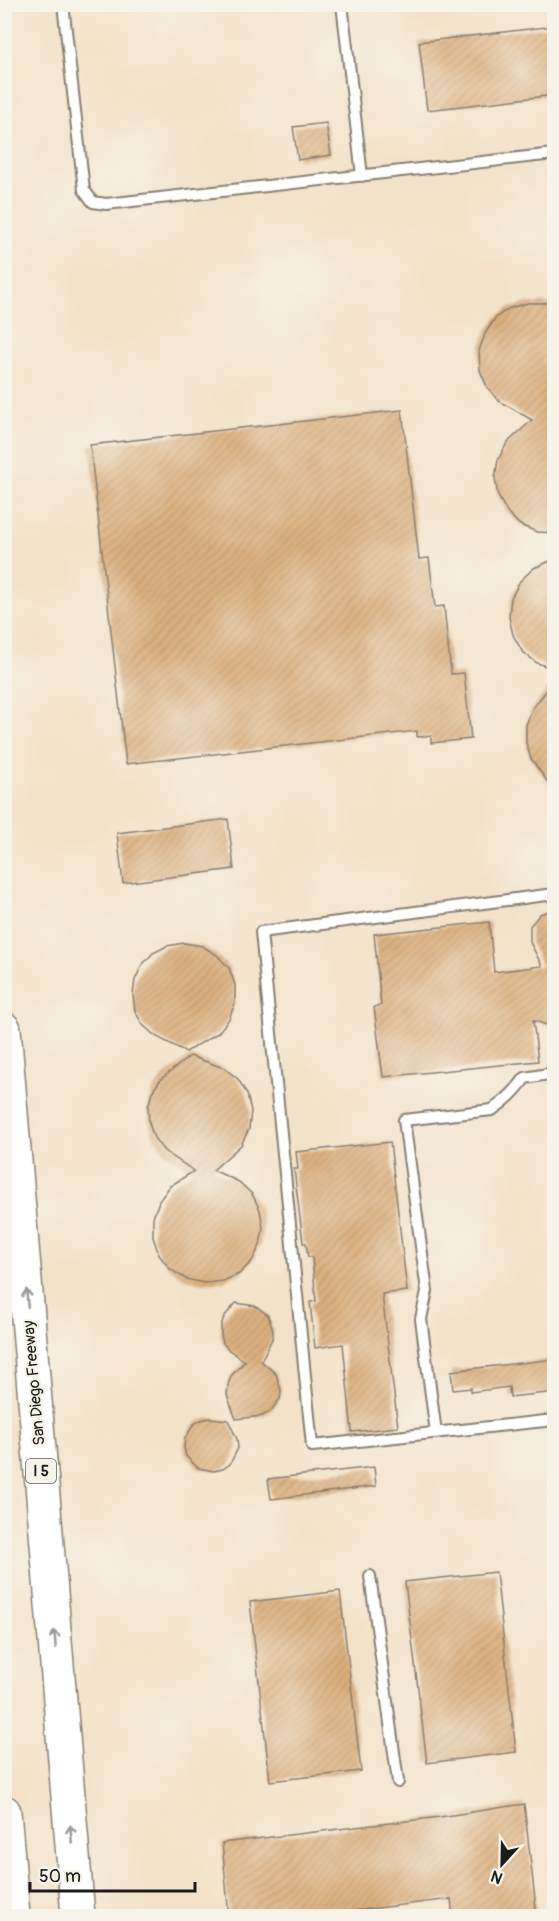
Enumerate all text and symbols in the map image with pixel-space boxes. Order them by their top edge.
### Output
one-way arrow [21,1289,32,1309]
street label: San Diego Freeway [19,1319,49,1446]
road number: I 5 [26,1459,56,1483]
one-way arrow [49,1630,60,1650]
one-way arrow [66,1824,77,1844]
north arrow [472,1834,532,1894]
scale bar [30,1855,195,1893]
text: 50 m [39,1865,81,1888]
text: N [488,1866,506,1888]

